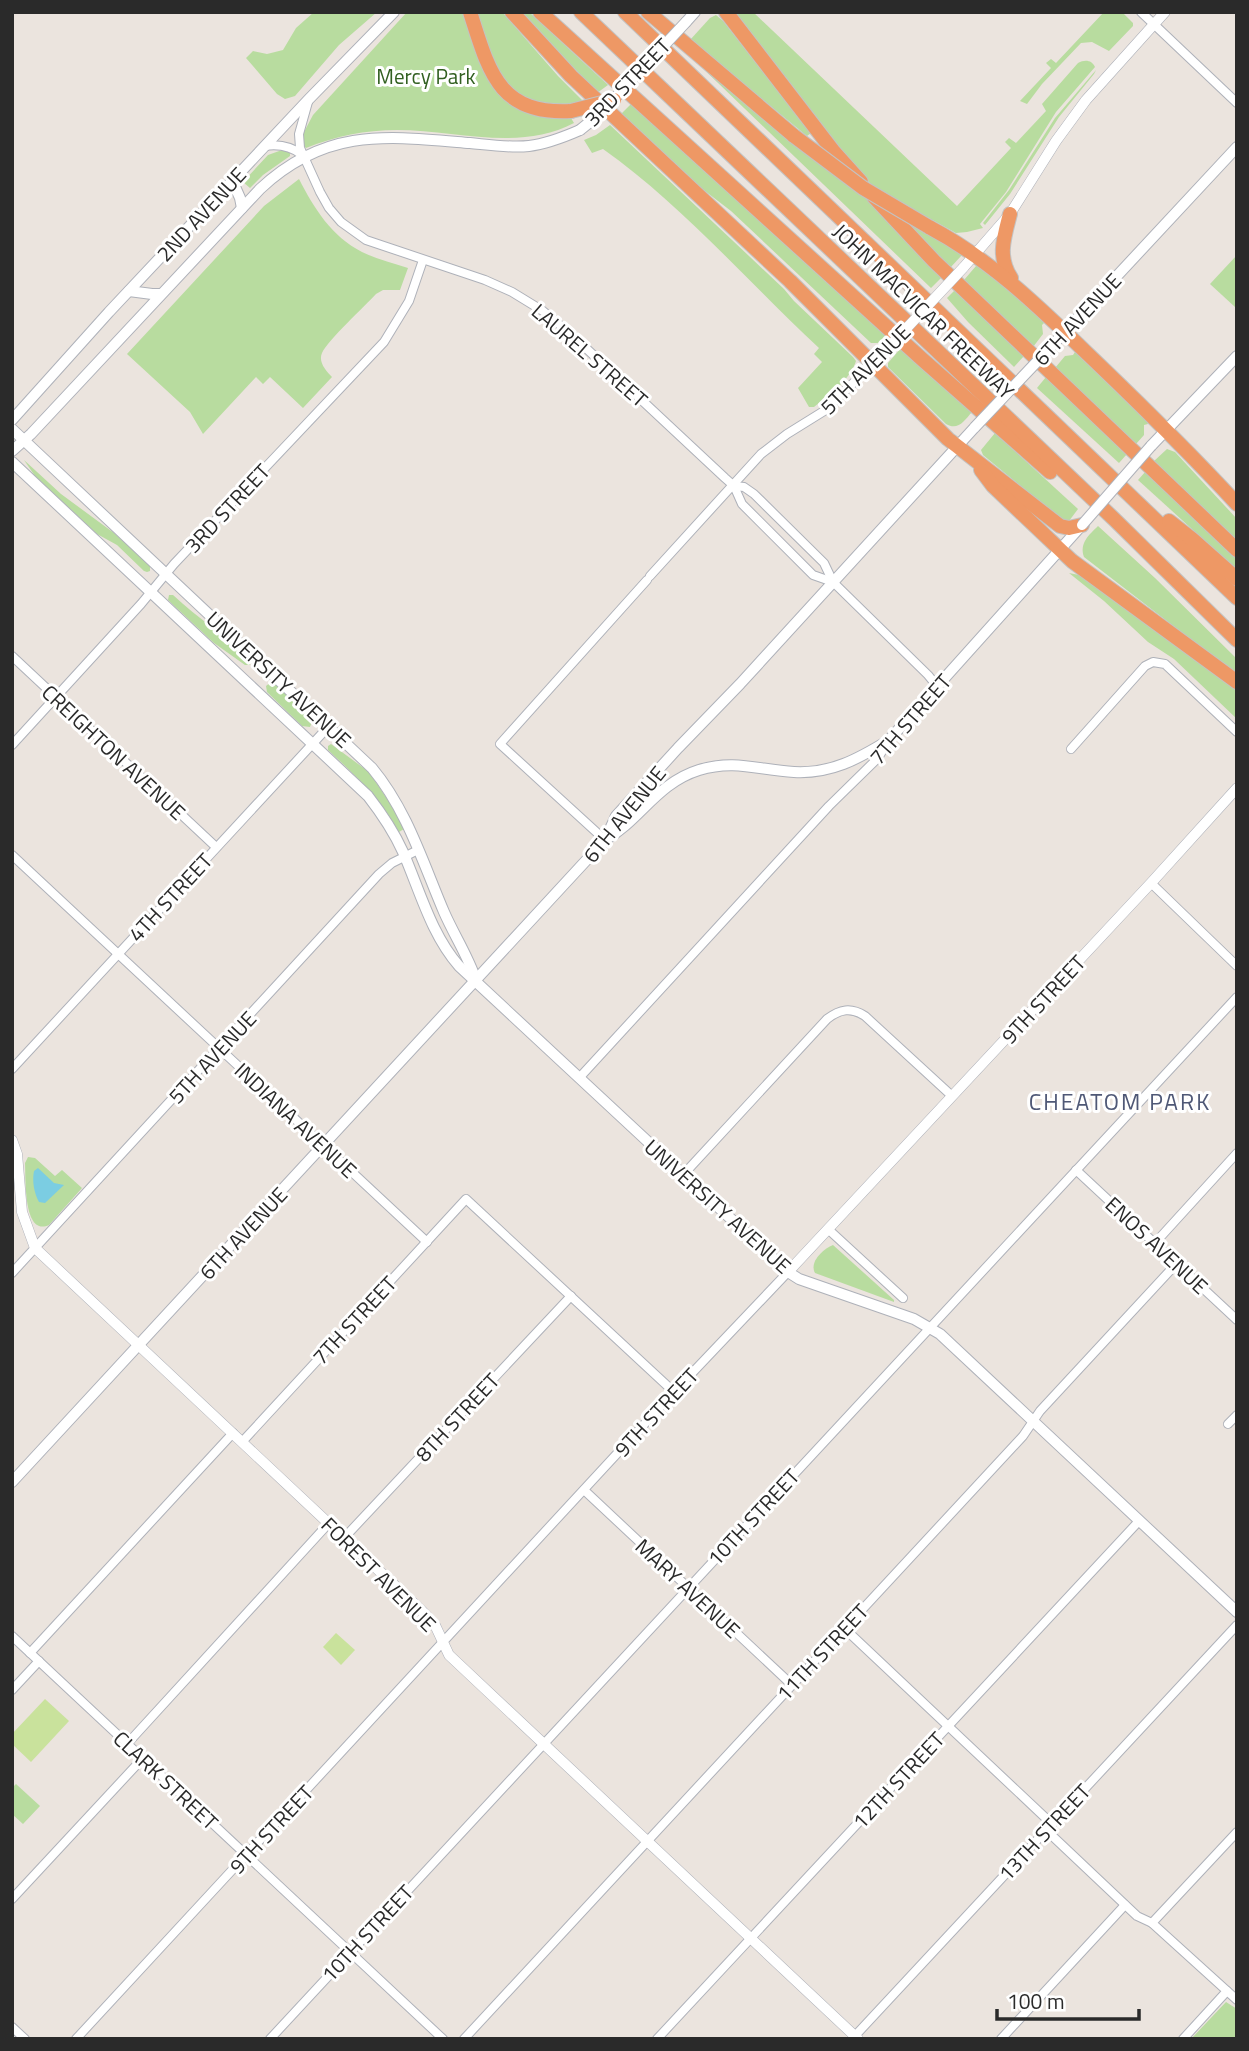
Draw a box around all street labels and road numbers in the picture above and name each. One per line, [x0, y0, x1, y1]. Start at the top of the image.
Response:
street label: 3RD STREET [576, 30, 678, 134]
street label: 2ND AVENUE [149, 159, 253, 269]
street label: JOHN MACVICAR FREEWAY [826, 216, 1022, 407]
street label: 6TH AVENUE [1026, 265, 1128, 373]
street label: LAUREL STREET [525, 295, 655, 415]
street label: 5TH AVENUE [812, 316, 918, 422]
street label: 3RD STREET [177, 456, 277, 560]
street label: UNIVERSITY AVENUE [199, 603, 359, 755]
street label: 7TH STREET [861, 667, 959, 771]
street label: CREIGHTON AVENUE [35, 677, 193, 827]
street label: 6TH AVENUE [575, 759, 673, 869]
street label: 4TH STREET [120, 845, 220, 949]
street label: 9TH STREET [993, 947, 1093, 1051]
street label: 5TH AVENUE [161, 1003, 263, 1111]
street label: INDIANA AVENUE [228, 1055, 364, 1185]
street label: UNIVERSITY AVENUE [637, 1131, 799, 1281]
street label: 6TH AVENUE [192, 1179, 294, 1287]
street label: ENOS AVENUE [1098, 1189, 1216, 1301]
street label: 7TH STREET [304, 1268, 404, 1372]
street label: 9TH STREET [606, 1360, 706, 1464]
street label: 8TH STREET [407, 1365, 507, 1469]
street label: 10TH STREET [699, 1461, 807, 1573]
street label: FOREST AVENUE [314, 1509, 444, 1639]
street label: MARY AVENUE [628, 1531, 748, 1645]
street label: 11TH STREET [768, 1596, 876, 1708]
street label: CLARK STREET [106, 1723, 226, 1837]
street label: 12TH STREET [844, 1724, 952, 1836]
street label: 13TH STREET [990, 1776, 1098, 1888]
street label: 9TH STREET [221, 1777, 321, 1881]
street label: 10TH STREET [313, 1877, 421, 1989]

